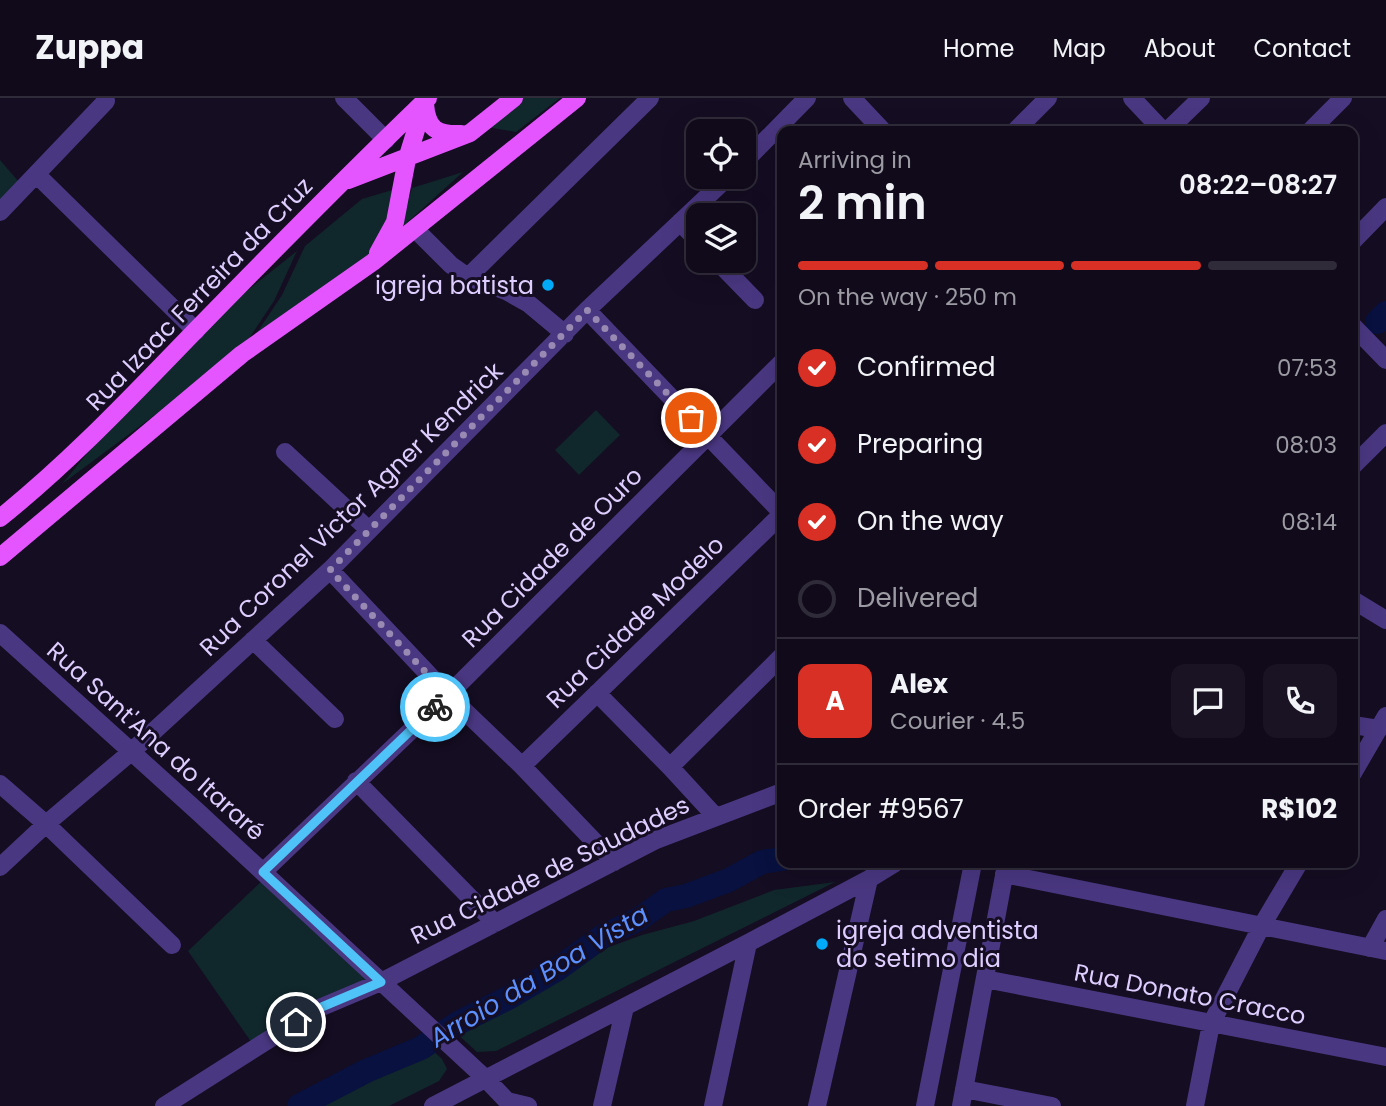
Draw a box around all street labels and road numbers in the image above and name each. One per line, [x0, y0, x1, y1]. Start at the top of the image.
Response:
street label: Rua Izaac Ferreira da Cruz [79, 170, 319, 418]
street label: Rua Coronel Victor Agner Kendrick [192, 354, 510, 663]
street label: Rua Cidade de Ouro [454, 459, 650, 655]
street label: Rua Cidade Modelo [539, 528, 731, 716]
street label: Rua Sant'Ana do Itararé [40, 634, 272, 848]
street label: Rua Cidade de Saudades [405, 788, 695, 952]
street label: Rua Donato Cracco [1071, 955, 1309, 1033]

